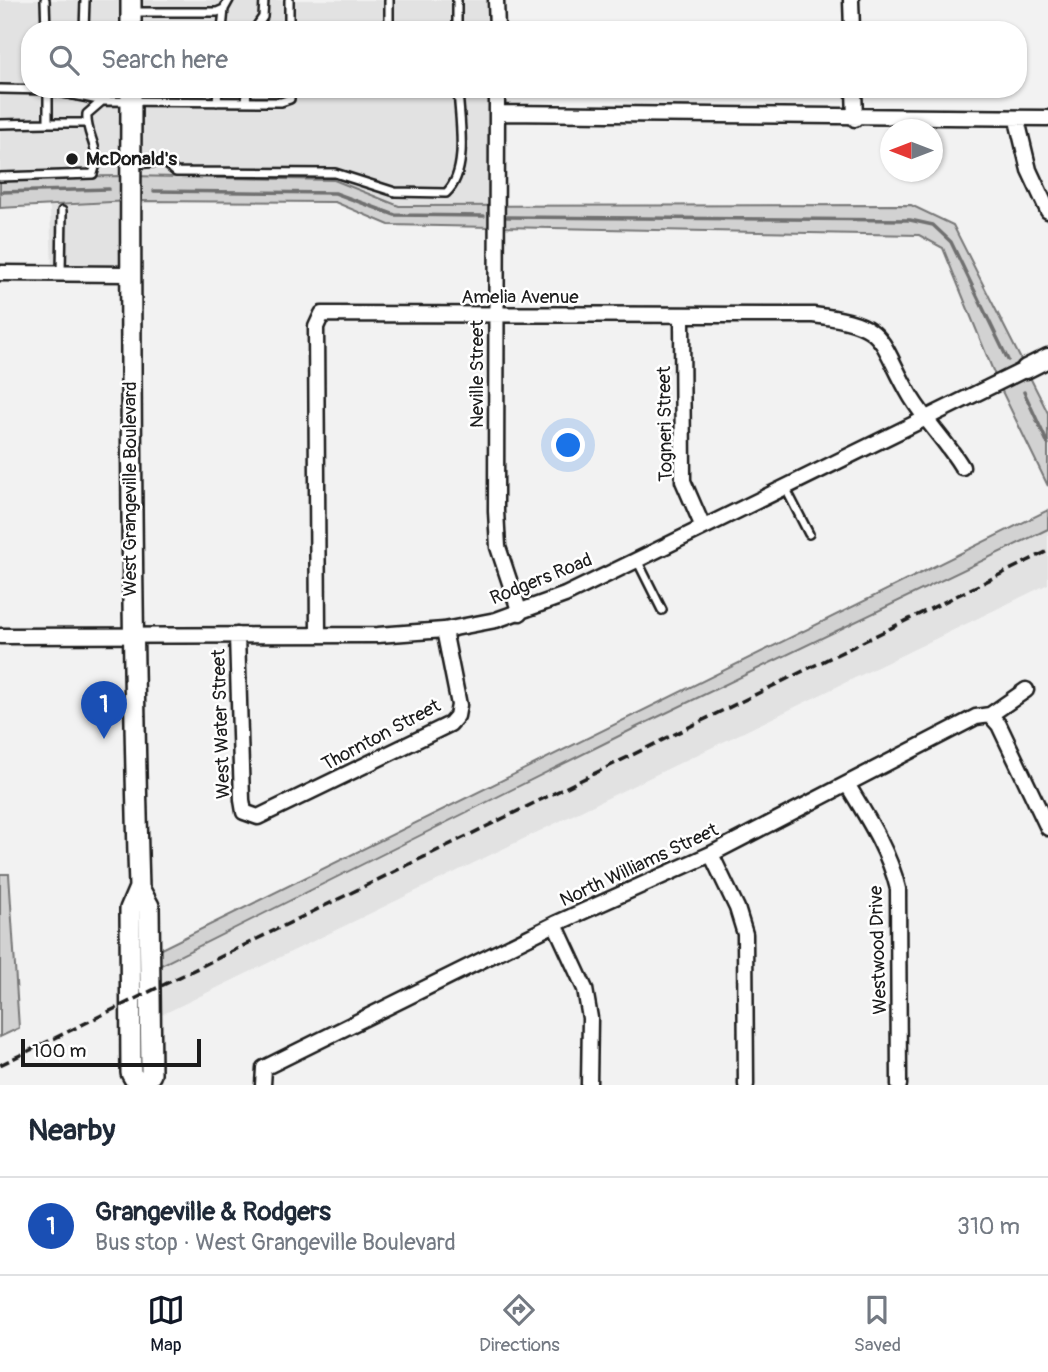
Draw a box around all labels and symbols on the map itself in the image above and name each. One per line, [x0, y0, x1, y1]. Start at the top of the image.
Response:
north arrow [880, 119, 943, 182]
place label: McDonald's [86, 147, 177, 171]
marker: McDonald's [64, 151, 80, 167]
street label: Amelia Avenue [461, 285, 579, 309]
street label: Neville Street [465, 320, 489, 428]
street label: Togneri Street [652, 366, 678, 482]
street label: West Grangeville Boulevard [118, 381, 142, 597]
your location [551, 428, 585, 462]
street label: Rodgers Road [486, 548, 596, 610]
street label: West Water Street [206, 648, 236, 799]
pin: 1 [81, 681, 127, 739]
street label: Thornton Street [317, 693, 445, 776]
street label: North Williams Street [556, 818, 722, 912]
street label: Westwood Drive [864, 884, 892, 1015]
scale bar [21, 1036, 201, 1068]

